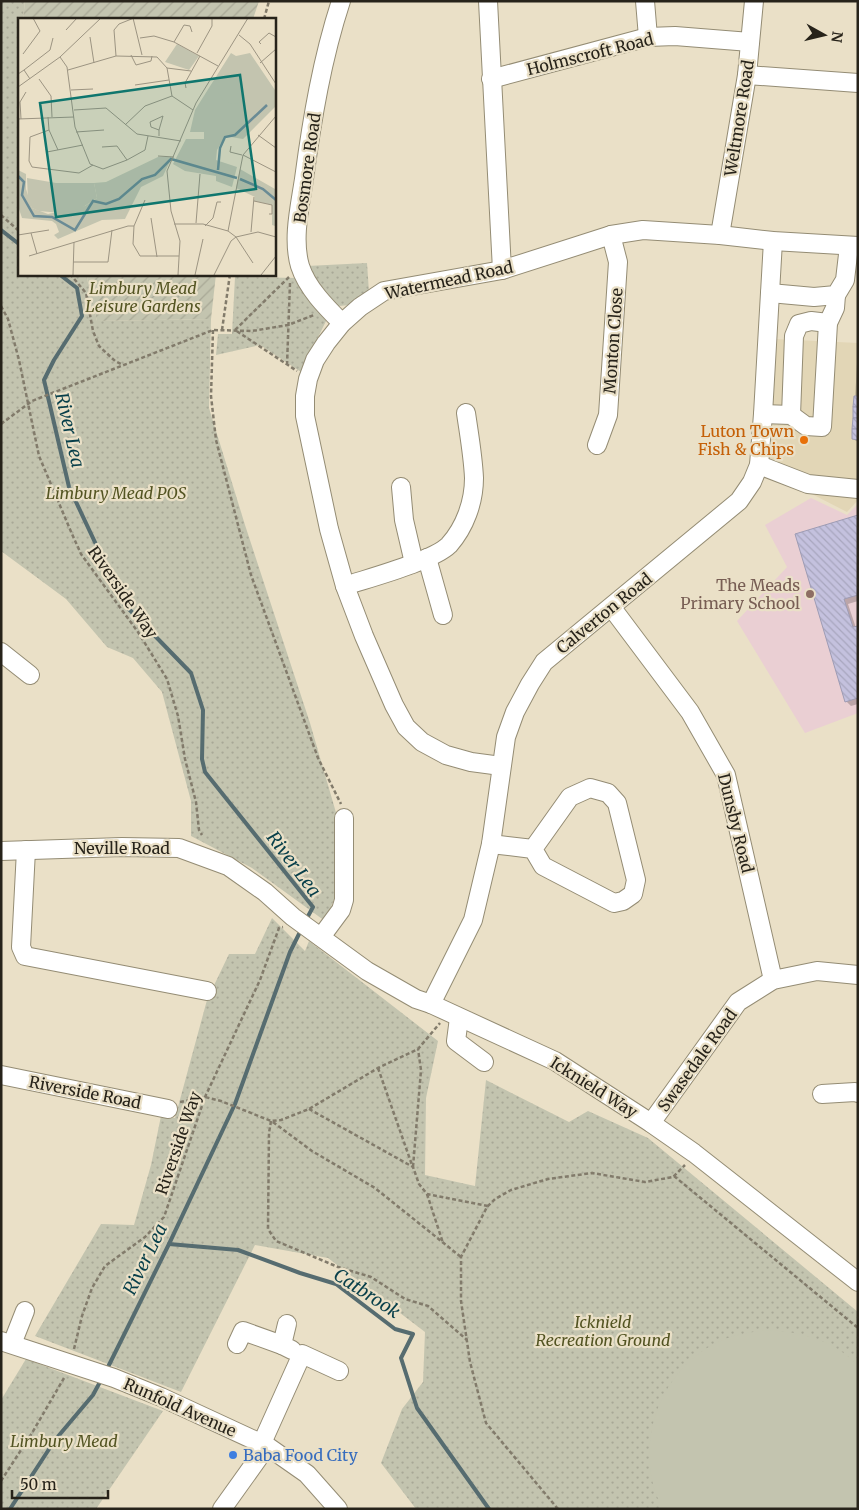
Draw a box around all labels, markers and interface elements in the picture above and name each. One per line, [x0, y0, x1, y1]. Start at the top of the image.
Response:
north arrow [799, 10, 849, 60]
inset map [18, 18, 275, 275]
street label: Holmscroft Road [525, 29, 656, 79]
text: N [827, 30, 847, 44]
street label: Weltmore Road [720, 58, 758, 179]
street label: Bosmore Road [289, 111, 325, 224]
street label: Watermead Road [382, 257, 515, 304]
park label: Limbury Mead Leisure Gardens [85, 278, 201, 316]
street label: Monton Close [599, 287, 627, 395]
water label: River Lea [50, 390, 90, 470]
place label: Luton Town Fish & Chips [698, 421, 794, 459]
marker: Luton Town Fish & Chips [798, 434, 810, 446]
park label: Limbury Mead POS [46, 483, 187, 503]
street label: Riverside Way [84, 542, 163, 643]
street label: Calverton Road [552, 568, 656, 658]
place label: The Meads Primary School [680, 575, 800, 613]
marker: The Meads Primary School [804, 588, 816, 600]
street label: Dunsby Road [714, 771, 758, 875]
water label: River Lea [262, 827, 326, 901]
street label: Neville Road [74, 838, 170, 858]
street label: Swasedale Road [653, 1004, 741, 1115]
street label: Icknield Way [547, 1052, 642, 1122]
street label: Riverside Road [27, 1071, 143, 1113]
street label: Riverside Way [151, 1088, 205, 1197]
water label: River Lea [118, 1220, 172, 1298]
water label: Catbrook [329, 1263, 405, 1323]
park label: Icknield Recreation Ground [536, 1312, 671, 1350]
street label: Runfold Avenue [121, 1373, 239, 1441]
park label: Limbury Mead [10, 1431, 118, 1451]
place label: Baba Food City [243, 1445, 358, 1465]
marker: Baba Food City [227, 1449, 239, 1461]
scale bar [12, 1468, 109, 1500]
text: 50 m [20, 1475, 57, 1494]

